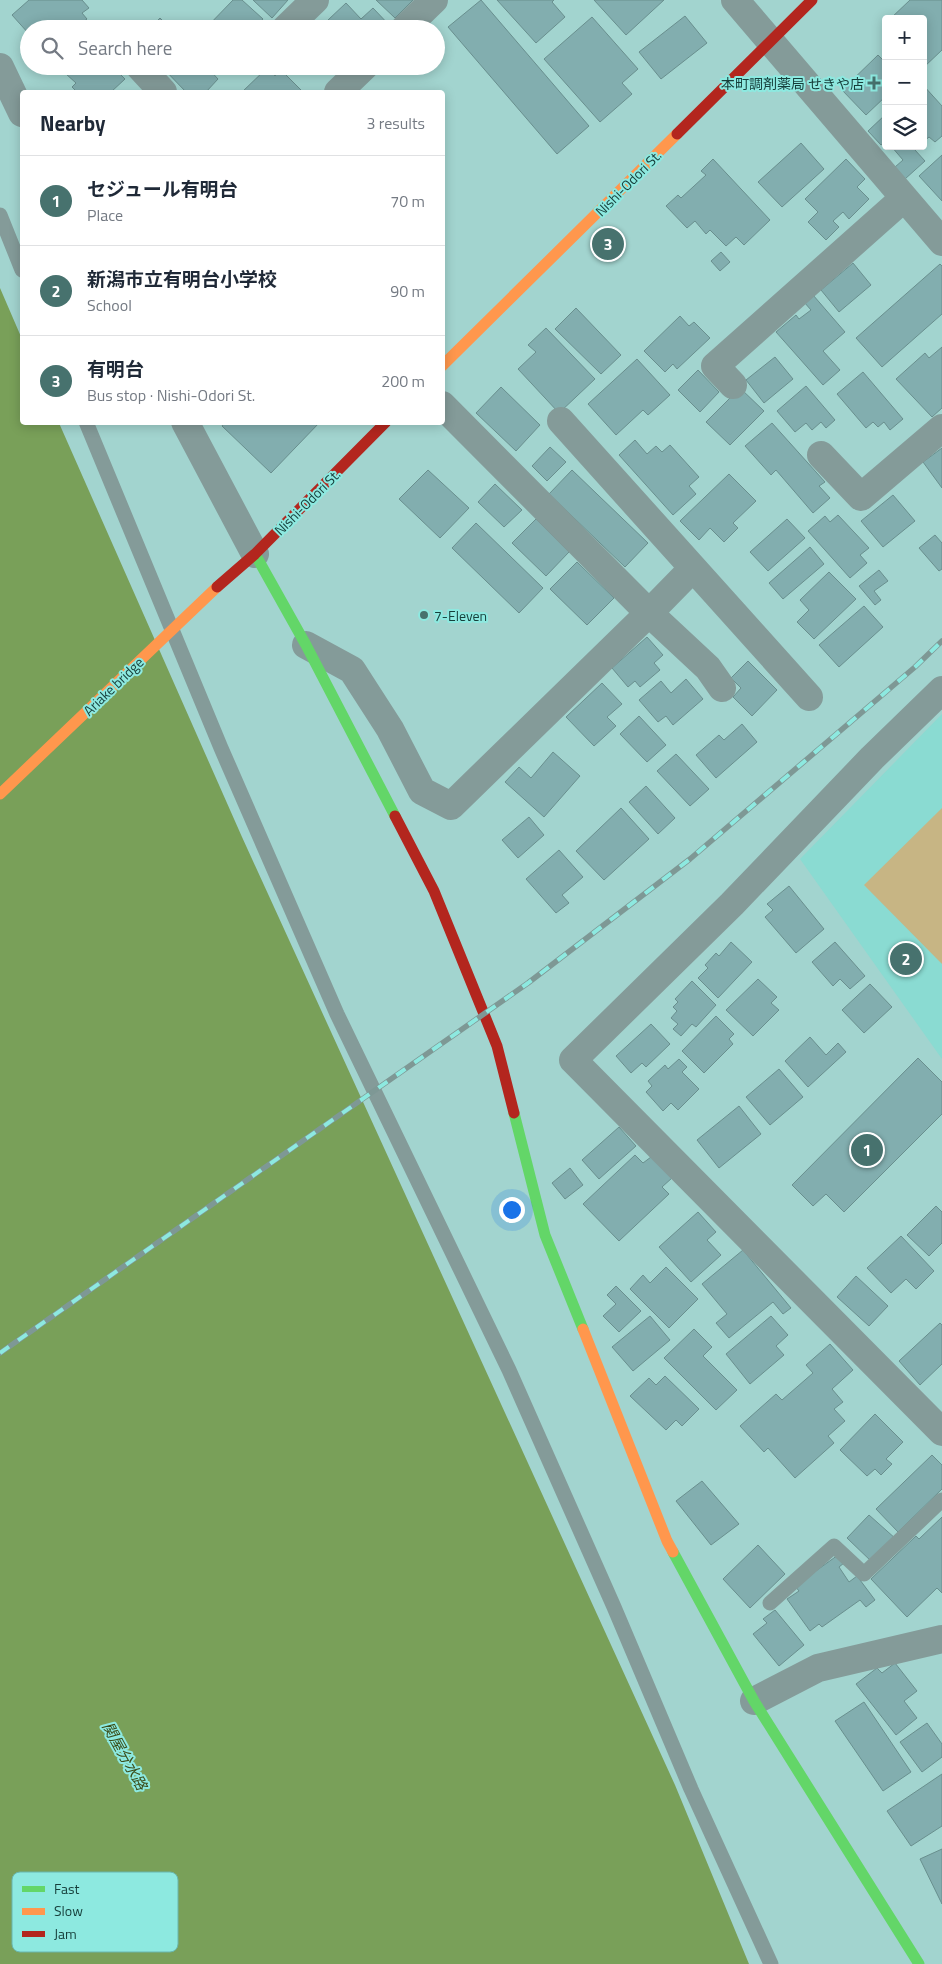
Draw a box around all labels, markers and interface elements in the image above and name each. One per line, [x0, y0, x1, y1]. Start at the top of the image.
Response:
map controls [882, 15, 927, 150]
button: + [882, 15, 927, 60]
search box [20, 20, 445, 75]
text: Search here [78, 33, 172, 62]
icon: search [38, 34, 66, 62]
button: − [882, 60, 927, 105]
place label: 本町調剤薬局 せきや店 [721, 73, 864, 94]
marker: 本町調剤薬局 せきや店 [868, 77, 880, 89]
button: layers [882, 105, 927, 150]
text: Nearby [40, 107, 105, 139]
text: 3 results [366, 111, 425, 135]
street label: Nishi-Odori St. [590, 145, 666, 221]
text: セジュール有明台 [87, 174, 238, 203]
text: 1 [52, 189, 60, 213]
text: 70 m [390, 189, 425, 213]
text: Place [87, 203, 123, 227]
pin: 3 [592, 225, 624, 263]
text: 新潟市立有明台小学校 [87, 264, 277, 293]
text: 2 [52, 279, 60, 303]
text: 90 m [390, 279, 425, 303]
text: School [87, 293, 132, 317]
text: 有明台 [87, 354, 144, 383]
text: 3 [52, 369, 60, 393]
text: 200 m [381, 369, 425, 393]
text: Bus stop · Nishi-Odori St. [87, 383, 255, 407]
street label: Nishi-Odori St. [269, 464, 345, 540]
place label: 7-Eleven [434, 605, 487, 626]
marker: 7-Eleven [418, 609, 430, 621]
street label: Ariake bridge [78, 652, 148, 720]
pin: 2 [890, 940, 922, 978]
pin: 1 [851, 1131, 883, 1169]
your location [499, 1197, 525, 1223]
water label: 関屋分水路 [97, 1718, 154, 1796]
legend [12, 1872, 178, 1952]
text: Fast [54, 1878, 79, 1899]
text: Slow [54, 1900, 83, 1921]
text: Jam [54, 1923, 77, 1944]

